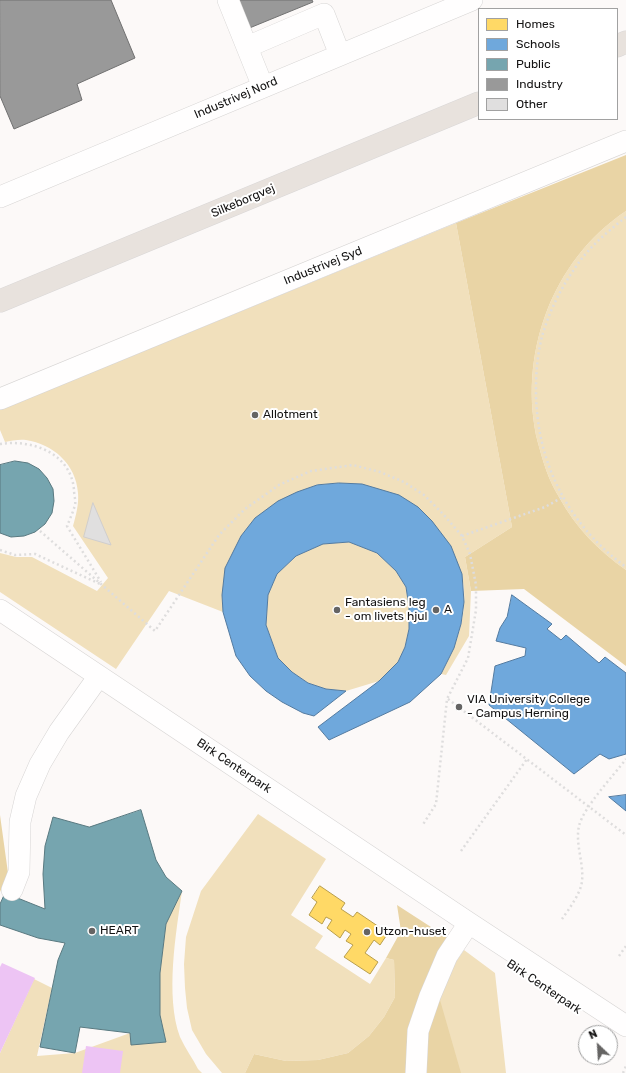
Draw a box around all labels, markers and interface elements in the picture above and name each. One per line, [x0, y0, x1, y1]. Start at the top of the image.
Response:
legend [478, 8, 618, 120]
text: Homes [516, 17, 555, 31]
text: Schools [516, 37, 560, 51]
text: Public [516, 57, 551, 71]
street label: Industrivej Nord [192, 74, 280, 122]
text: Industry [516, 77, 563, 91]
text: Other [516, 97, 547, 111]
street label: Silkeborgvej [209, 181, 277, 221]
street label: Industrivej Syd [282, 244, 364, 288]
place label: Allotment [263, 408, 318, 422]
marker: Allotment [250, 410, 260, 420]
place label: Fantasiens leg - om livets hjul [345, 596, 427, 624]
place label: A [444, 603, 452, 617]
marker: Fantasiens leg - om livets hjul [332, 605, 342, 615]
marker: A [431, 605, 441, 615]
place label: VIA University College - Campus Herning [467, 693, 590, 721]
marker: VIA University College - Campus Herning [454, 702, 464, 712]
street label: Birk Centerpark [194, 736, 274, 796]
place label: HEART [100, 924, 139, 938]
place label: Utzon-huset [375, 925, 446, 939]
marker: HEART [87, 926, 97, 936]
marker: Utzon-huset [362, 927, 372, 937]
street label: Birk Centerpark [504, 957, 584, 1017]
north arrow [578, 1025, 618, 1065]
text: N [587, 1027, 599, 1042]

